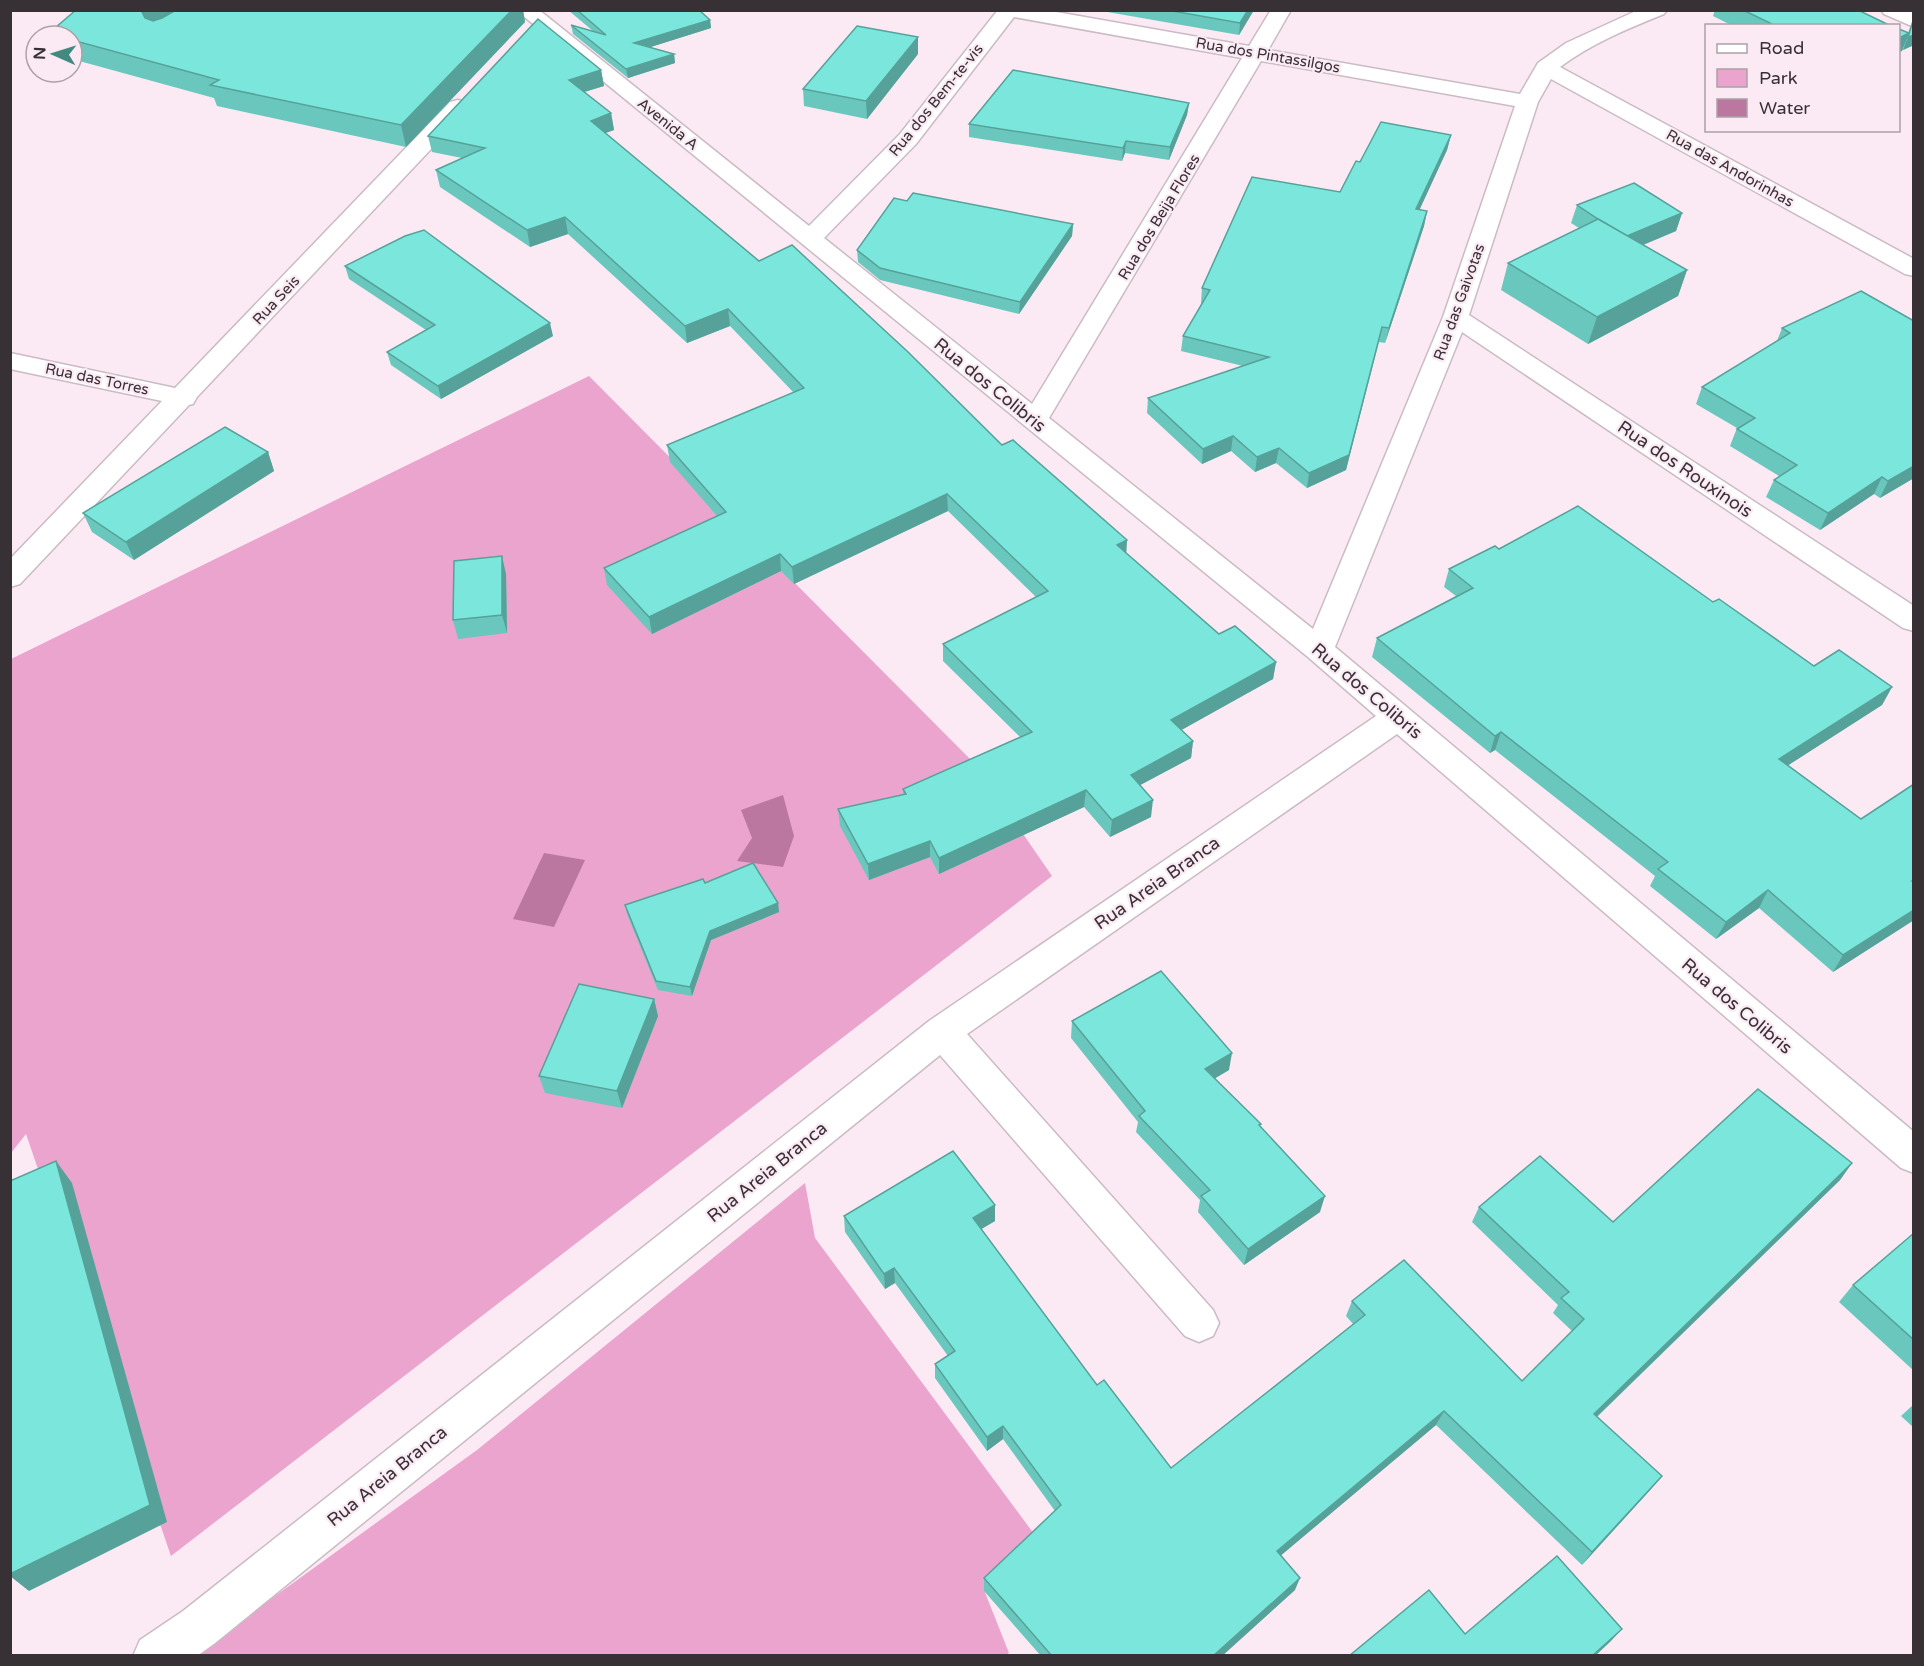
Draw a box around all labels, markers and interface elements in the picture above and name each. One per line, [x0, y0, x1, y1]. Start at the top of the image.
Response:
north arrow [24, 24, 84, 84]
legend [1705, 24, 1900, 132]
street label: Rua dos Pintassilgos [1194, 33, 1342, 77]
text: Road [1759, 37, 1804, 59]
street label: Rua dos Bem-te-vis [885, 40, 987, 160]
text: N [30, 46, 50, 60]
text: Park [1759, 67, 1798, 89]
street label: Avenida A [634, 94, 702, 154]
text: Water [1759, 97, 1810, 119]
street label: Rua das Andorinhas [1663, 125, 1797, 211]
street label: Rua dos Beija Flores [1114, 151, 1204, 283]
street label: Rua das Gaivotas [1430, 241, 1488, 363]
street label: Rua Seis [249, 272, 303, 328]
street label: Rua dos Colibris [930, 333, 1050, 437]
street label: Rua das Torres [44, 359, 150, 399]
street label: Rua dos Rouxinois [1613, 416, 1757, 522]
street label: Rua dos Colibris [1307, 638, 1427, 744]
street label: Rua Areia Branca [1090, 832, 1224, 934]
street label: Rua dos Colibris [1677, 953, 1797, 1059]
street label: Rua Areia Branca [703, 1117, 831, 1227]
street label: Rua Areia Branca [323, 1421, 451, 1531]

